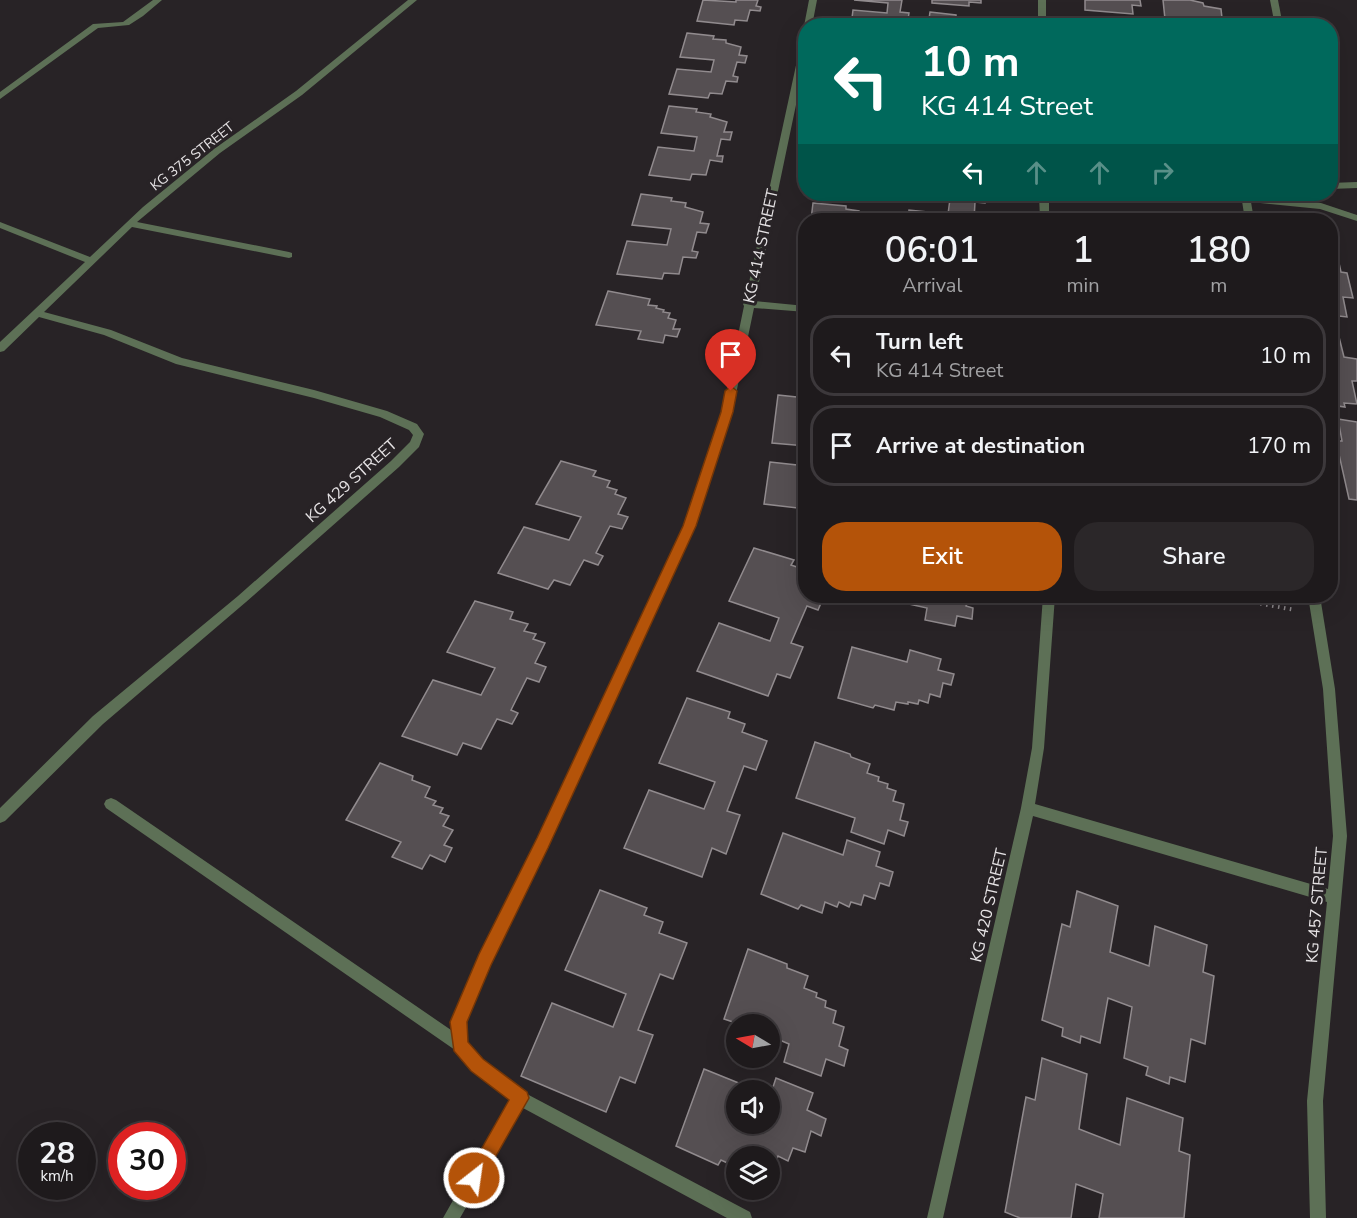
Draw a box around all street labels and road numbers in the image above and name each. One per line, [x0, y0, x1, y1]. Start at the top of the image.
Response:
street label: KG 375 STREET [146, 117, 239, 195]
street label: KG 414 STREET [738, 187, 784, 305]
street label: KG 429 STREET [301, 433, 402, 528]
street label: KG 420 STREET [965, 846, 1013, 964]
street label: KG 457 STREET [1301, 846, 1333, 964]

